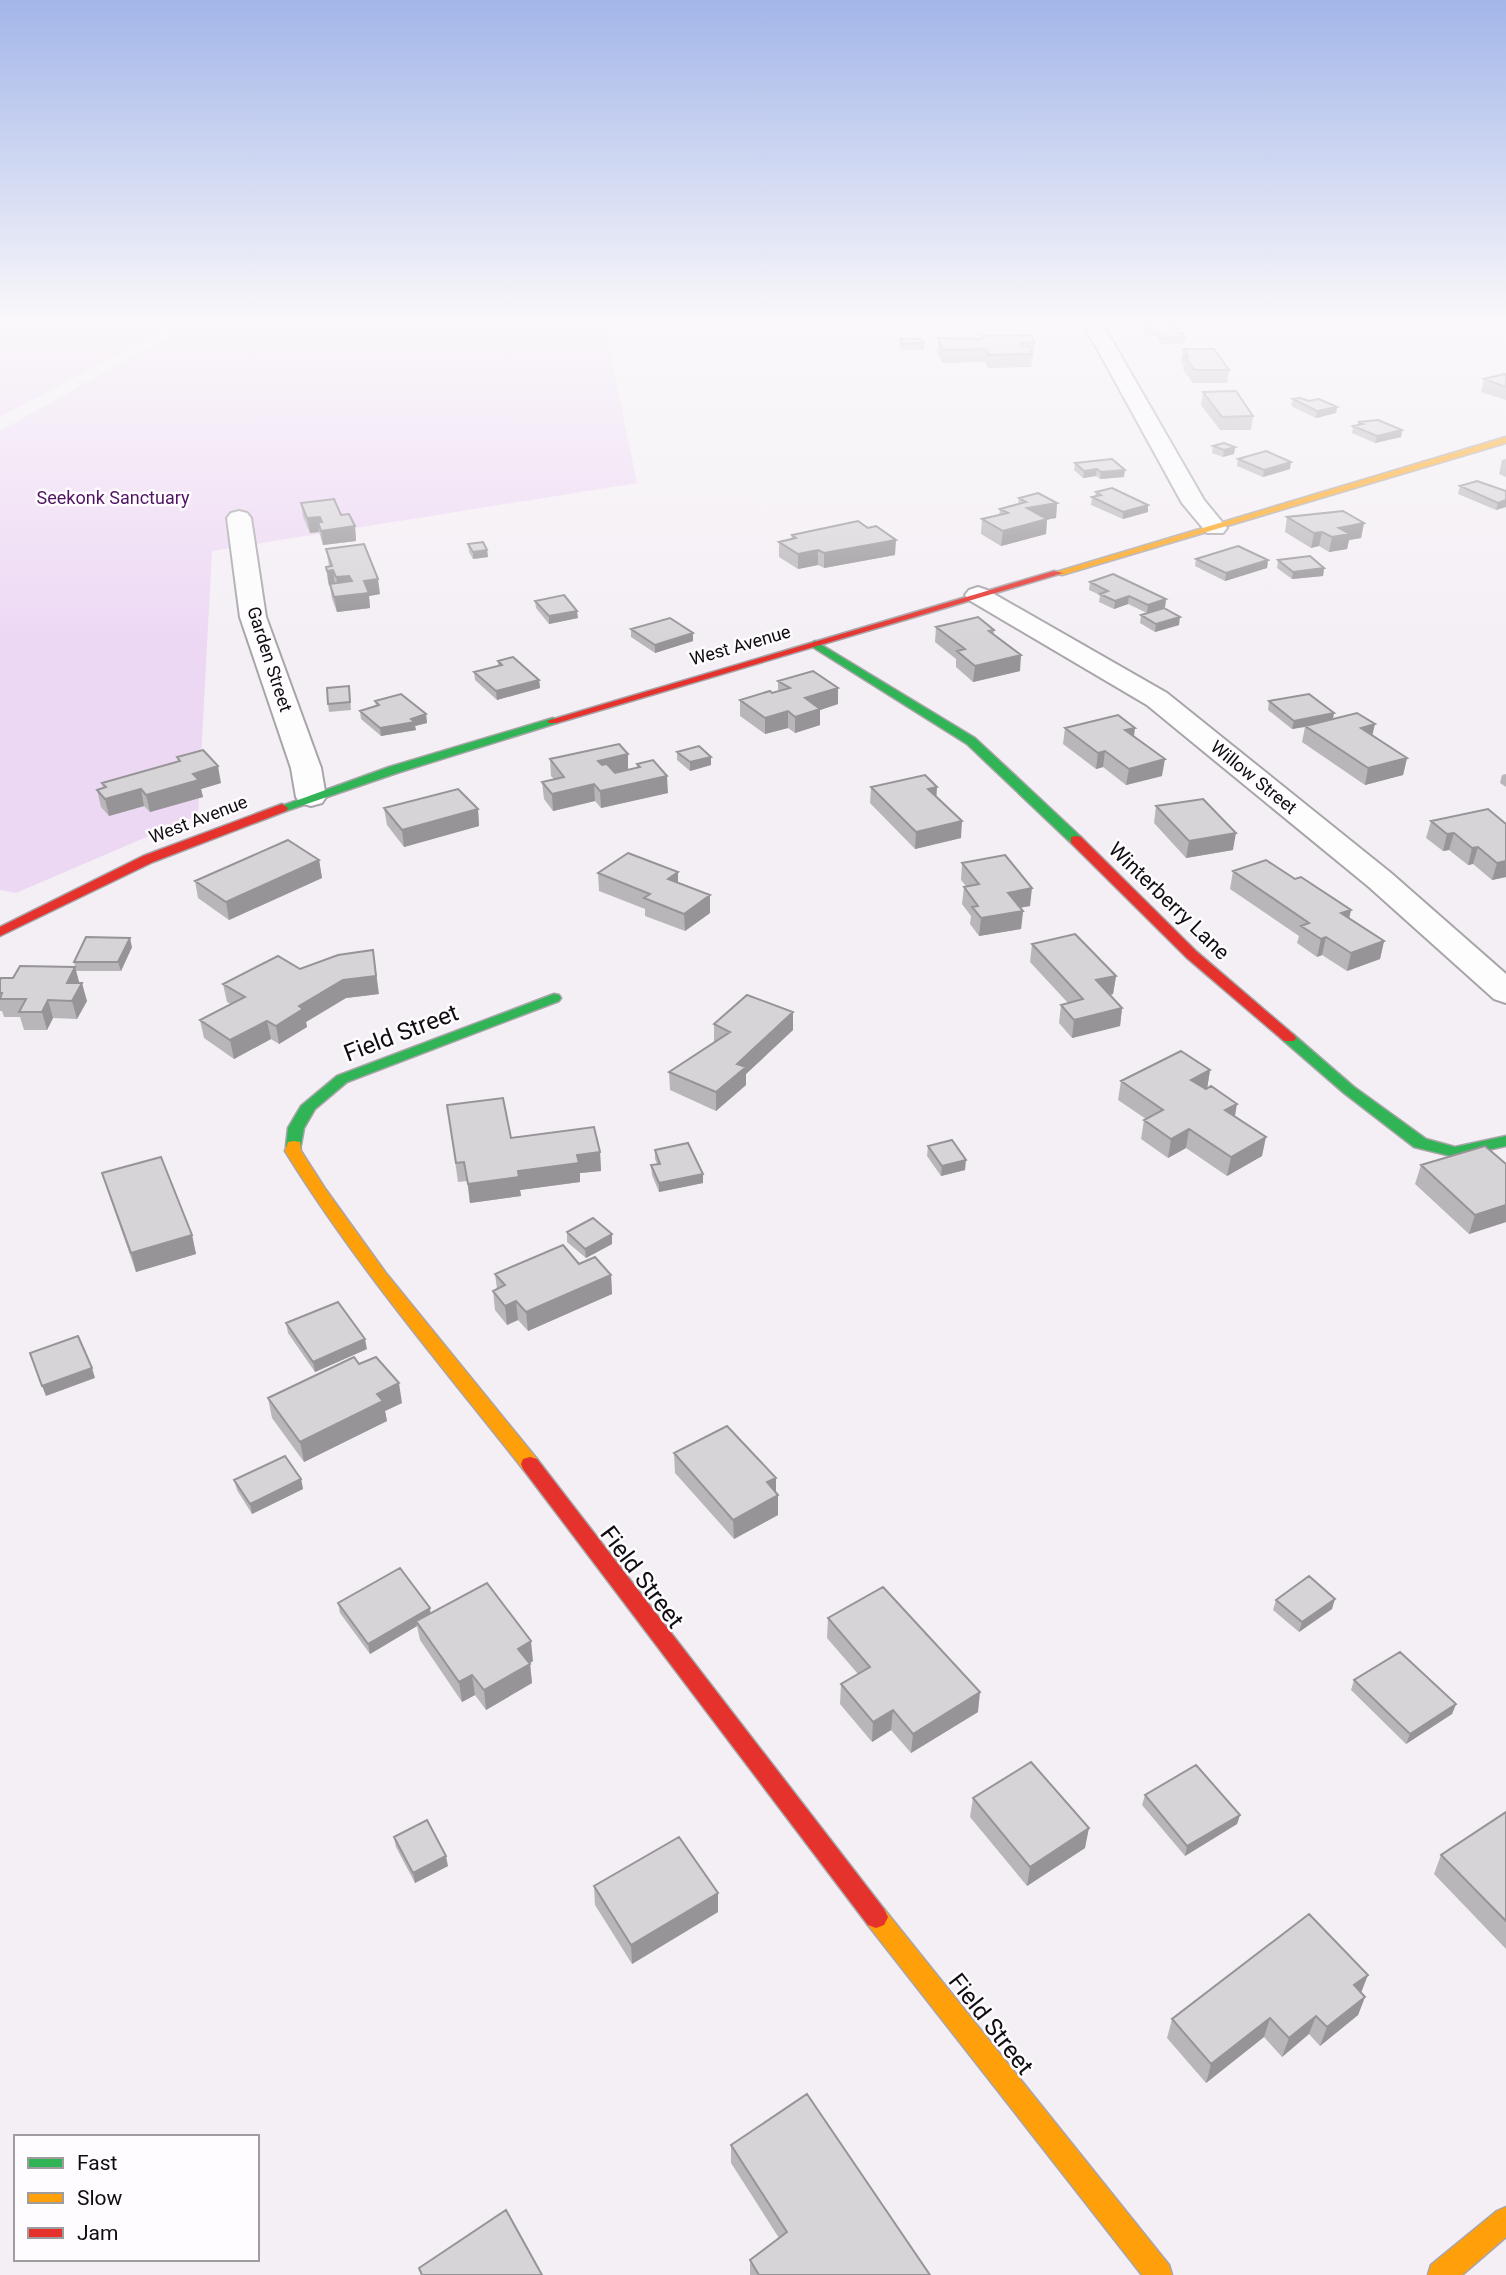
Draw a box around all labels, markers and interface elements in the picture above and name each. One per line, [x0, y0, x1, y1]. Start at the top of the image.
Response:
park label: Seekonk Sanctuary [37, 487, 190, 508]
street label: Garden Street [243, 604, 297, 714]
street label: West Avenue [687, 621, 793, 669]
street label: Willow Street [1207, 736, 1301, 818]
street label: West Avenue [146, 791, 250, 847]
street label: Winterberry Lane [1104, 837, 1234, 965]
street label: Field Street [340, 998, 462, 1068]
street label: Field Street [595, 1520, 690, 1634]
street label: Field Street [943, 1968, 1039, 2080]
legend [14, 2135, 259, 2261]
text: Fast [77, 2151, 118, 2175]
text: Slow [77, 2186, 123, 2210]
text: Jam [77, 2221, 118, 2245]

